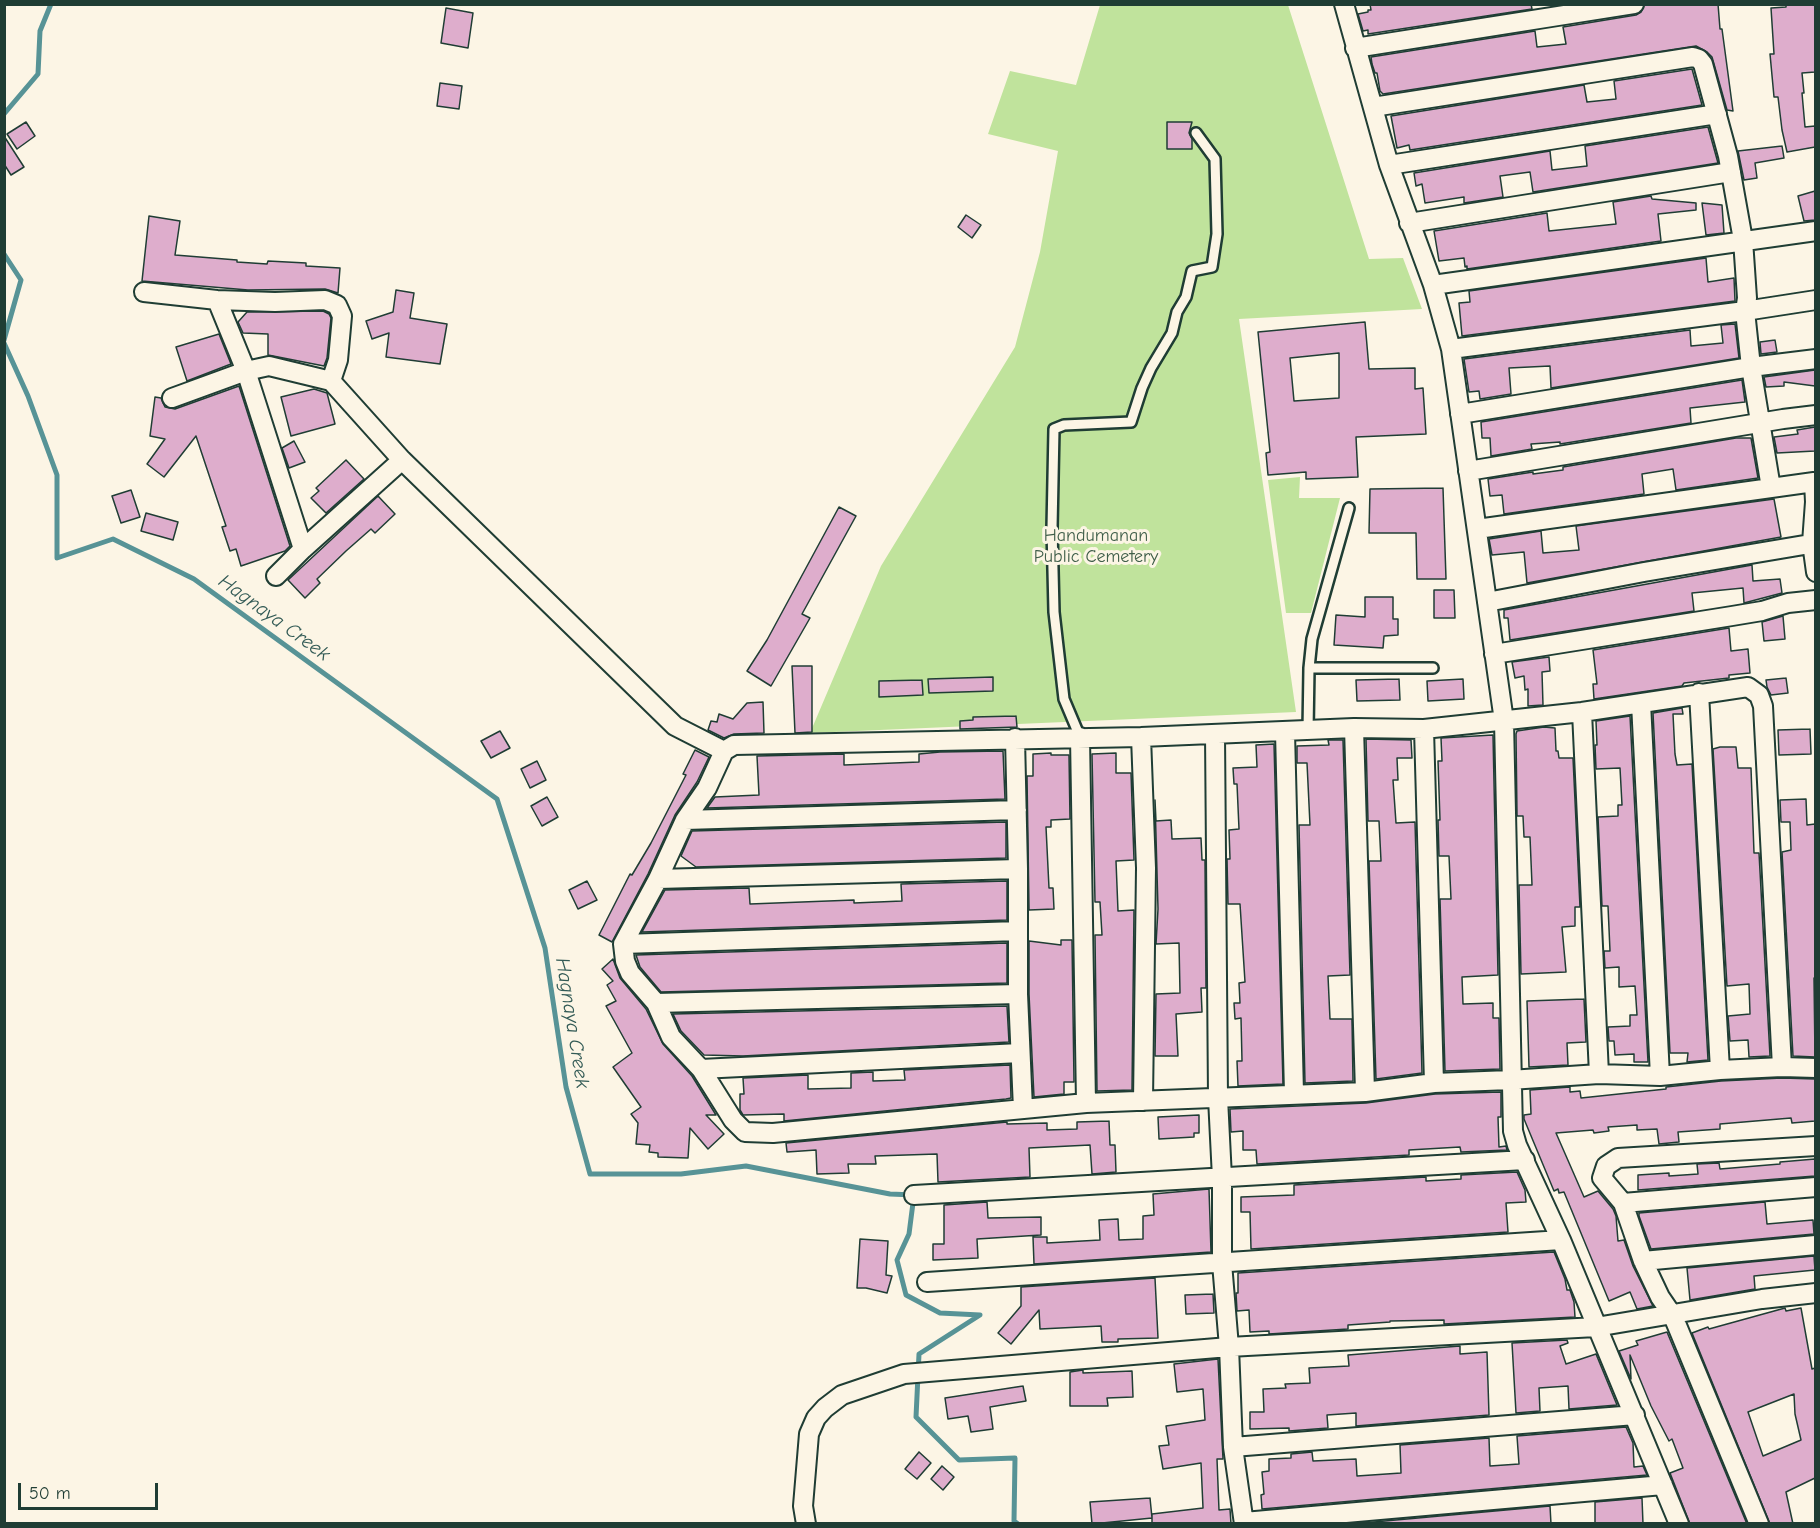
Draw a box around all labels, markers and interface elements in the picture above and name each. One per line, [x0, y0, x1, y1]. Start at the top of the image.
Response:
park label: Handumanan Public Cemetery [1034, 525, 1158, 568]
water label: Hagnaya Creek [214, 570, 334, 666]
water label: Hagnaya Creek [550, 956, 594, 1090]
scale bar [21, 1471, 160, 1509]
text: 50 m [29, 1483, 71, 1504]

